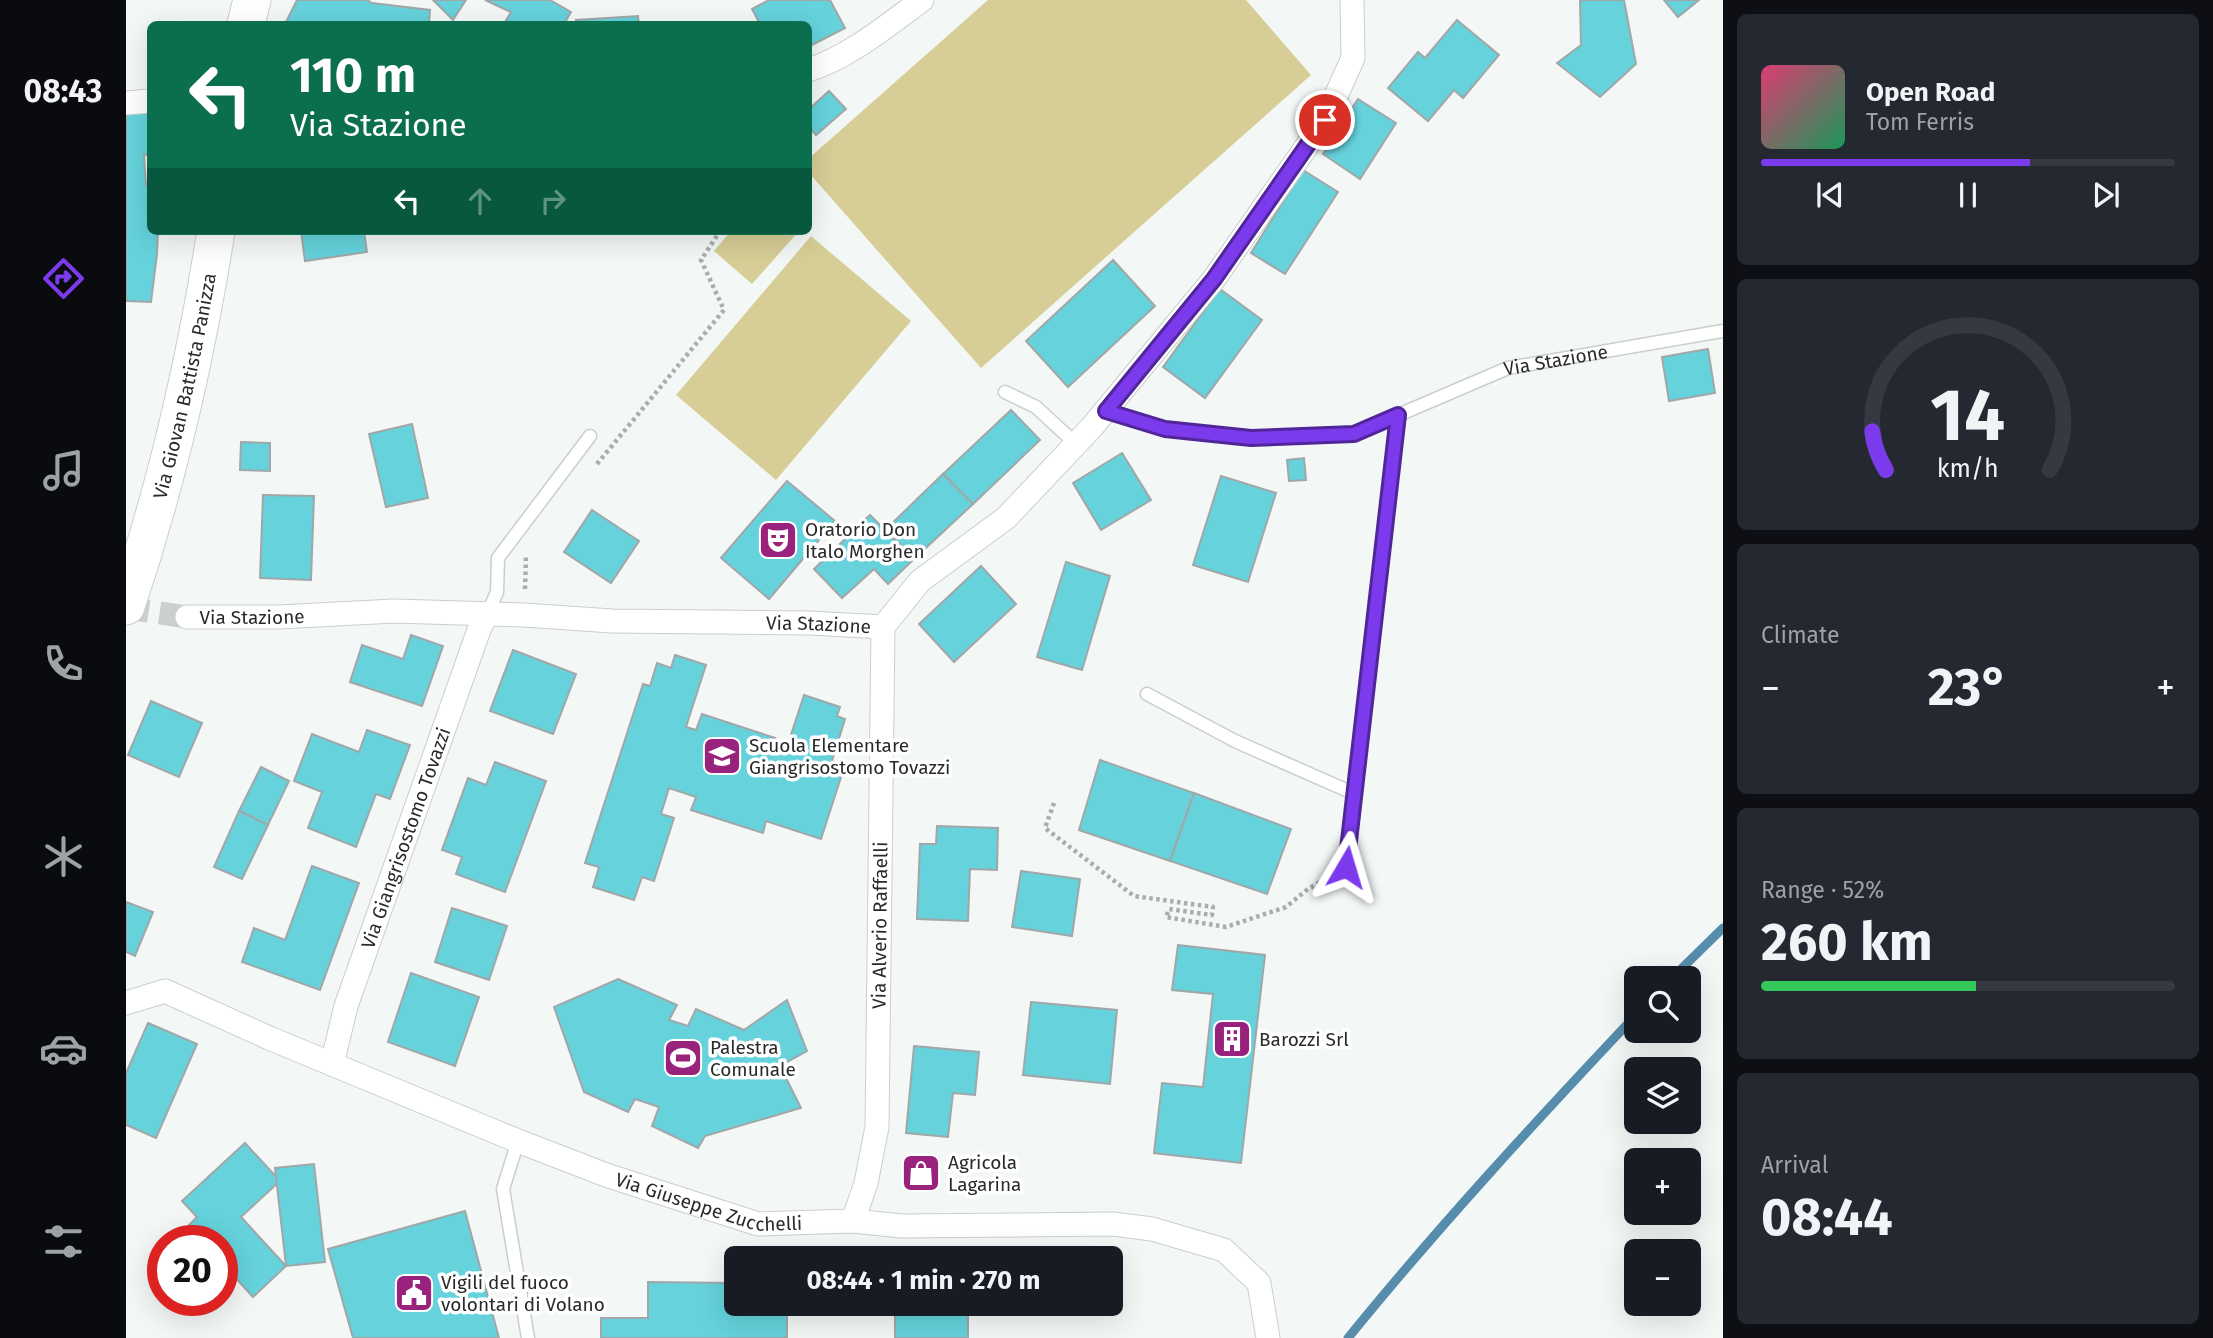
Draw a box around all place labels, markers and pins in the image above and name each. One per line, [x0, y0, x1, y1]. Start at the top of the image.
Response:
pin [1295, 90, 1355, 150]
place label: Oratorio Don Italo Morghen [805, 518, 925, 563]
theatre icon: Oratorio Don Italo Morghen [757, 519, 799, 561]
place label: Scuola Elementare Giangrisostomo Tovazzi [749, 734, 950, 779]
school or university icon: Scuola Elementare Giangrisostomo Tovazzi [701, 735, 743, 777]
building icon: Barozzi Srl [1211, 1018, 1253, 1060]
place label: Barozzi Srl [1259, 1028, 1349, 1051]
place label: Palestra Comunale [710, 1036, 796, 1081]
sports icon: Palestra Comunale [662, 1037, 704, 1079]
place label: Agricola Lagarina [948, 1151, 1021, 1196]
shop icon: Agricola Lagarina [900, 1152, 942, 1194]
place label: Vigili del fuoco volontari di Volano [441, 1271, 605, 1316]
public building icon: Vigili del fuoco volontari di Volano [393, 1272, 435, 1314]

